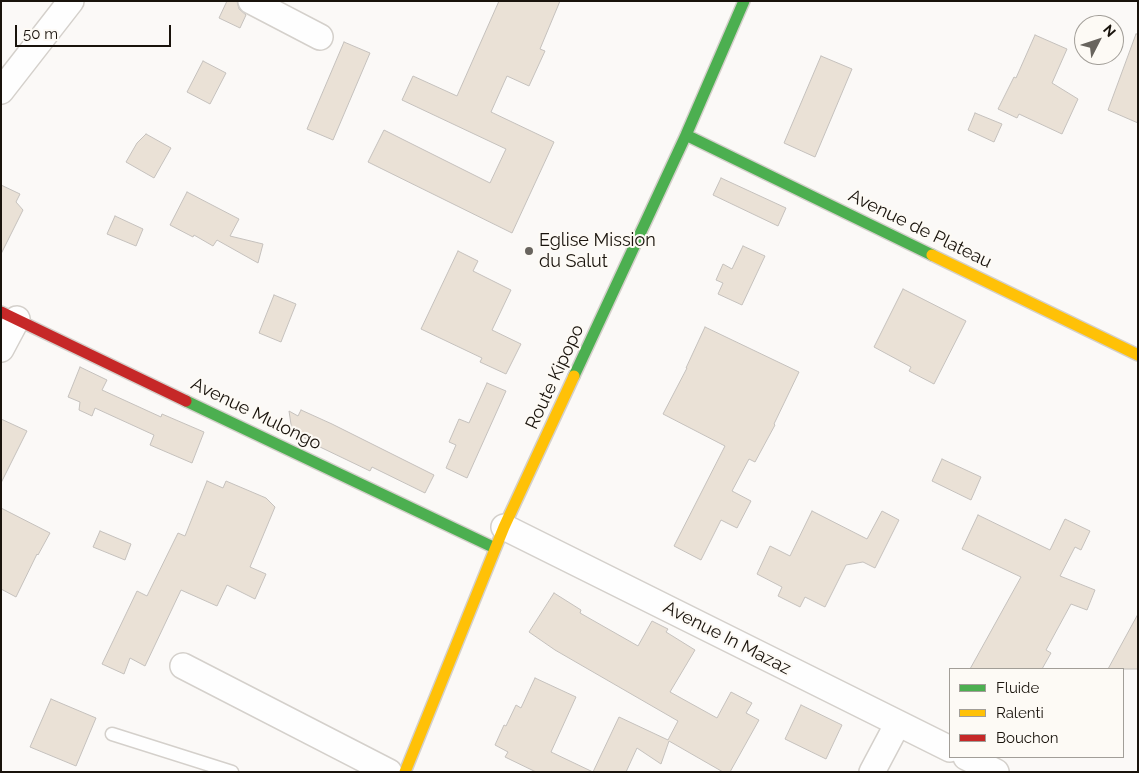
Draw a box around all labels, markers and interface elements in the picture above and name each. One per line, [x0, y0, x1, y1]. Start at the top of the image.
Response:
scale bar [18, 15, 174, 47]
north arrow [1074, 15, 1124, 65]
text: N [1100, 22, 1119, 40]
text: 50 m [23, 25, 58, 43]
street label: Avenue de Plateau [845, 185, 995, 273]
place label: Eglise Mission du Salut [539, 230, 656, 272]
marker: Eglise Mission du Salut [523, 245, 535, 257]
street label: Route Kipopo [521, 321, 589, 433]
street label: Avenue Mulongo [187, 373, 325, 455]
street label: Avenue In Mazaz [660, 597, 794, 679]
legend [949, 668, 1124, 758]
text: Fluide [996, 679, 1039, 697]
text: Ralenti [996, 704, 1044, 722]
text: Bouchon [996, 729, 1058, 747]

